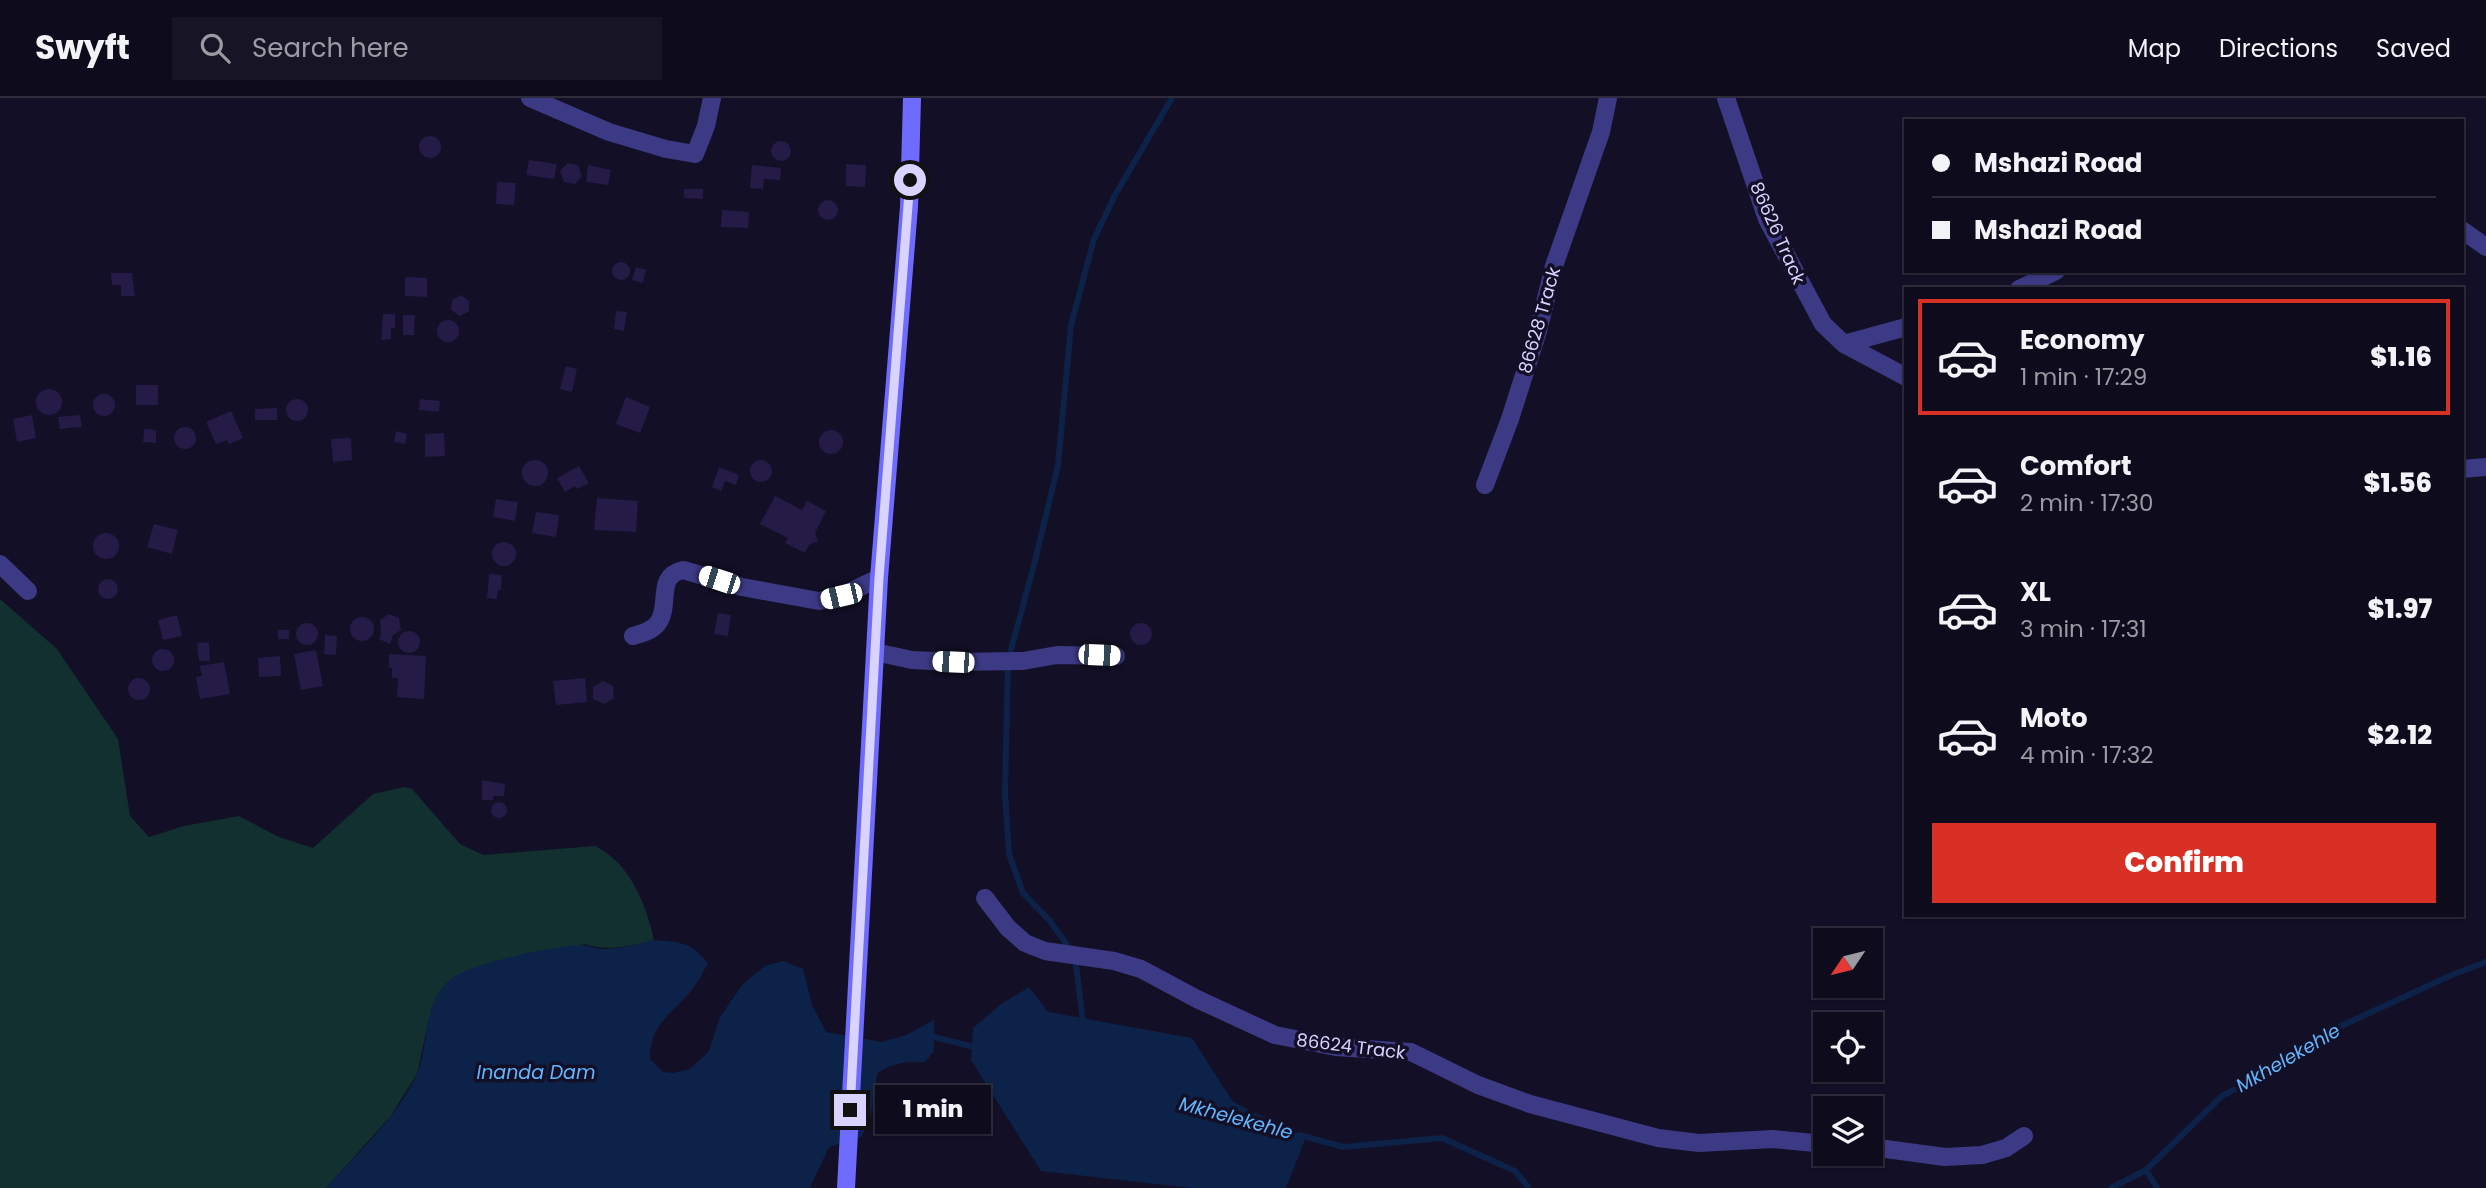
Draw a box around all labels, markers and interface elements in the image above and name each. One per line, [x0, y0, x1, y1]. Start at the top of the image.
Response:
search box [172, 17, 662, 80]
text: Swyft [35, 24, 130, 71]
icon: search [196, 29, 234, 67]
text: Search here [252, 30, 409, 66]
text: Map [2128, 32, 2181, 65]
text: Directions [2219, 32, 2338, 65]
text: Saved [2376, 32, 2451, 65]
text: Mshazi Road [1974, 145, 2142, 181]
route start [894, 164, 926, 196]
street label: 86626 Track [1744, 178, 1812, 289]
text: Mshazi Road [1974, 212, 2142, 248]
street label: 86628 Track [1512, 263, 1566, 376]
text: Economy [2020, 322, 2144, 358]
icon: car [1936, 326, 1999, 389]
text: $1.16 [2370, 339, 2432, 375]
text: 1 min · 17:29 [2020, 361, 2147, 393]
text: Comfort [2020, 448, 2132, 484]
icon: car [1936, 452, 1999, 515]
text: $1.56 [2363, 465, 2432, 501]
text: 2 min · 17:30 [2020, 487, 2153, 519]
car [696, 564, 743, 596]
text: XL [2020, 574, 2051, 610]
icon: car [1936, 578, 1999, 641]
car [819, 581, 864, 611]
text: $1.97 [2368, 591, 2432, 627]
text: 3 min · 17:31 [2020, 613, 2147, 645]
car [1078, 644, 1121, 666]
car [932, 651, 975, 673]
text: Moto [2020, 700, 2088, 736]
icon: car [1936, 704, 1999, 767]
text: $2.12 [2367, 717, 2432, 753]
text: 4 min · 17:32 [2020, 739, 2153, 771]
button: Confirm [1932, 823, 2436, 903]
north arrow [1813, 928, 1883, 998]
map controls [1813, 928, 1883, 1166]
button: locate [1813, 1012, 1883, 1082]
water label: Mkhelekehle [2231, 1017, 2345, 1099]
street label: 86624 Track [1295, 1027, 1408, 1065]
water label: Inanda Dam [476, 1059, 596, 1086]
callout: 1 min [874, 1086, 990, 1134]
water label: Mkhelekehle [1176, 1090, 1296, 1146]
text: 1 min [903, 1093, 963, 1125]
route end [834, 1094, 866, 1126]
button: layers [1813, 1096, 1883, 1166]

